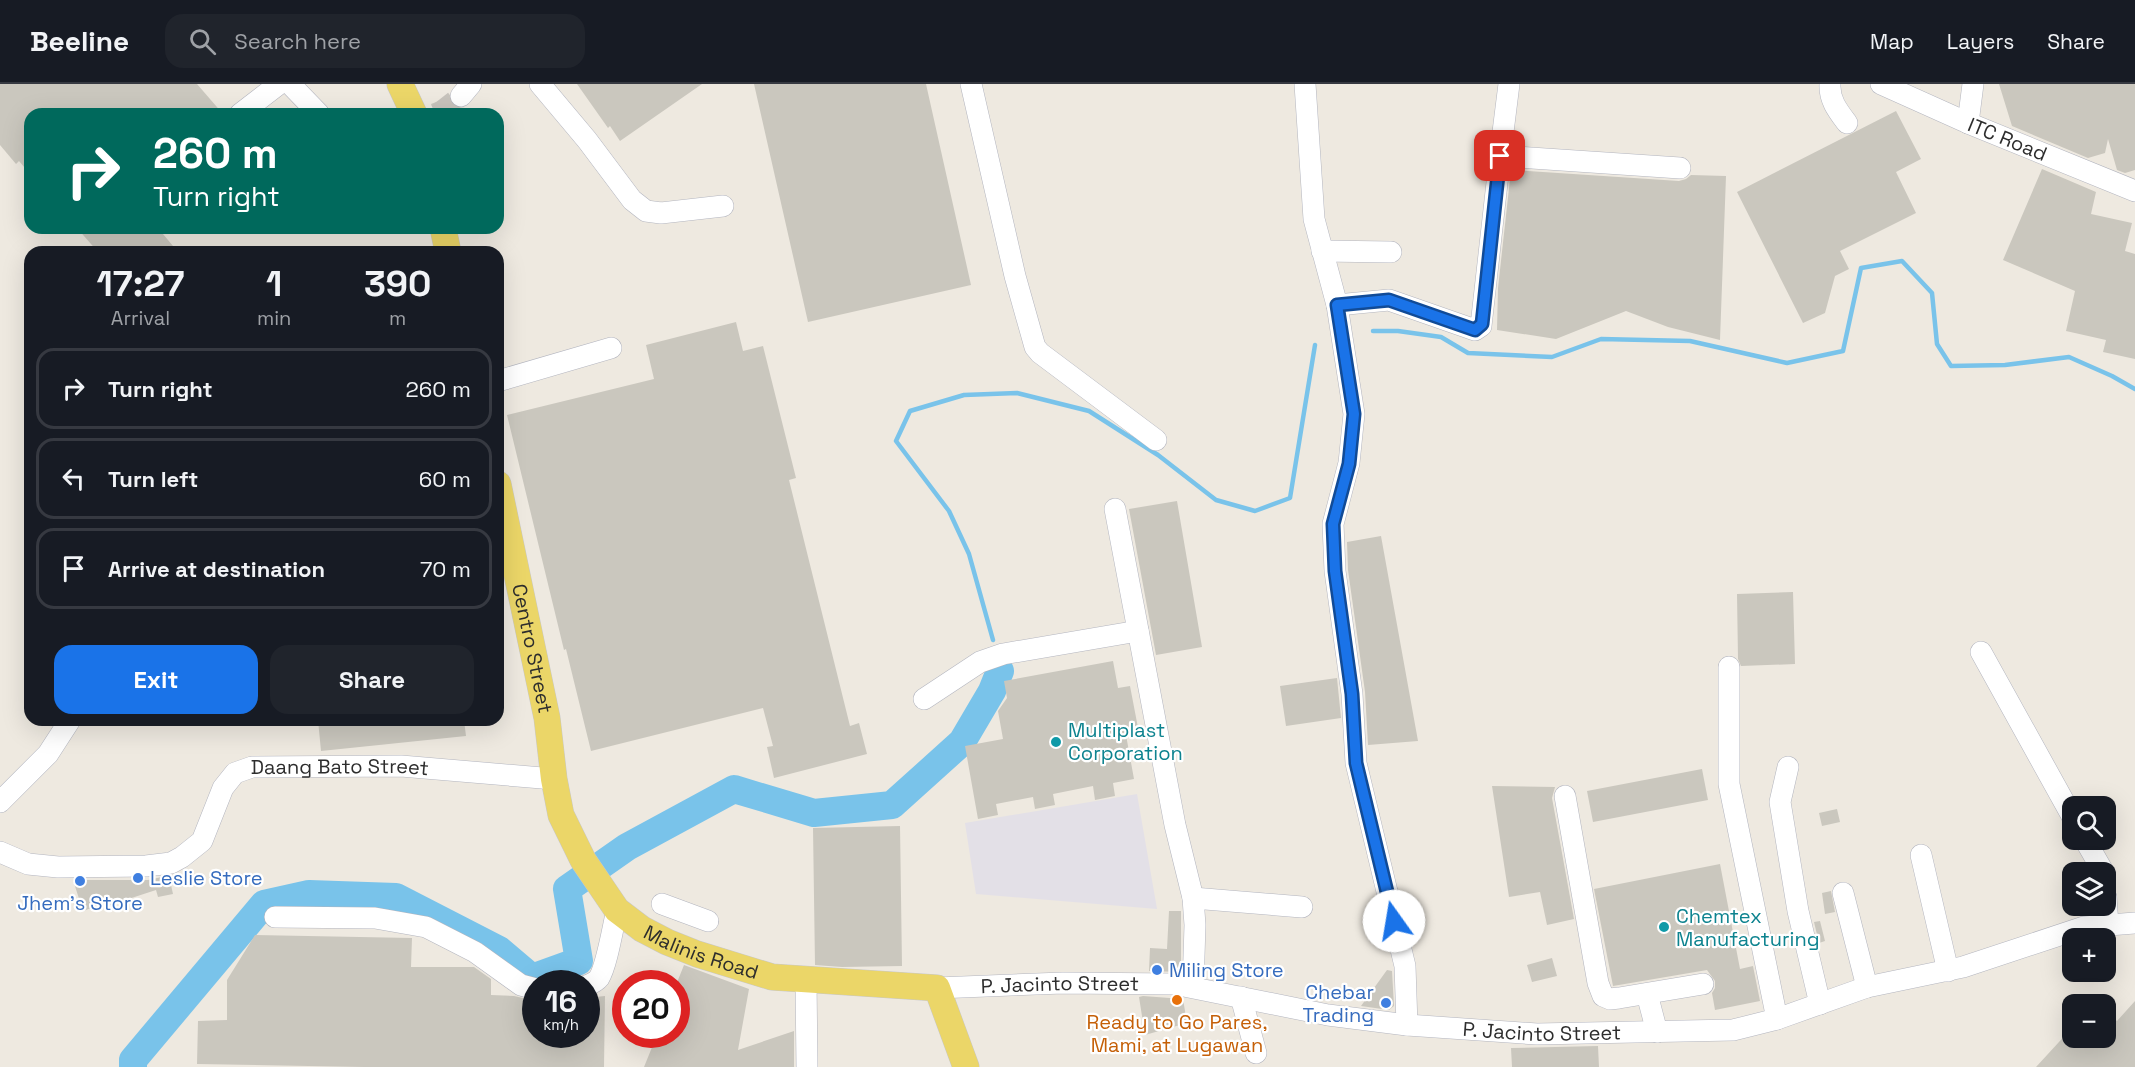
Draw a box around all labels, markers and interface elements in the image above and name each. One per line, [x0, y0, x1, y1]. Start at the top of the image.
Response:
search box [165, 14, 585, 68]
text: Beeline [30, 23, 129, 59]
icon: search [186, 25, 219, 58]
text: Search here [234, 27, 361, 55]
text: Map [1870, 28, 1914, 55]
text: Layers [1947, 28, 2014, 55]
text: Share [2047, 28, 2105, 55]
street label: ITC Road [1964, 111, 2051, 167]
text: 260 m [153, 127, 278, 180]
pin [1474, 130, 1525, 181]
icon: right [54, 132, 132, 210]
icon: arrive [1483, 139, 1516, 172]
text: Turn right [153, 179, 280, 214]
text: 17:27 [97, 261, 184, 307]
text: 1 [266, 261, 282, 307]
text: 390 [364, 261, 431, 307]
text: Arrival [111, 305, 170, 331]
text: min [257, 305, 291, 331]
text: m [389, 305, 406, 331]
icon: right [57, 372, 90, 405]
text: Turn right [108, 375, 213, 403]
text: 260 m [406, 375, 471, 403]
icon: left [57, 462, 90, 495]
text: Turn left [108, 465, 198, 493]
text: 60 m [419, 465, 471, 493]
icon: arrive [57, 552, 90, 585]
text: Arrive at destination [108, 555, 325, 583]
text: 70 m [420, 555, 471, 583]
street label: Centro Street [506, 581, 559, 716]
button: Exit [54, 645, 258, 714]
button: Share [270, 645, 474, 714]
place label: Multiplast Corporation [1068, 717, 1183, 766]
marker: Multiplast Corporation [1049, 735, 1063, 749]
street label: Daang Bato Street [251, 753, 430, 781]
map controls [2062, 796, 2116, 1048]
button: search [2062, 796, 2116, 850]
button: layers [2062, 862, 2116, 916]
place label: Leslie Store [150, 865, 262, 891]
marker: Leslie Store [131, 871, 145, 885]
marker: Jhem's Store [73, 874, 87, 888]
position arrow [1362, 889, 1426, 953]
place label: Jhem's Store [17, 890, 143, 916]
place label: Chemtex Manufacturing [1676, 903, 1820, 952]
street label: Malinis Road [639, 919, 762, 985]
marker: Chemtex Manufacturing [1657, 920, 1671, 934]
button: + [2062, 928, 2116, 982]
place label: Miling Store [1169, 957, 1284, 983]
marker: Miling Store [1150, 963, 1164, 977]
speed limit sign: 20 [612, 970, 690, 1048]
street label: P. Jacinto Street [980, 970, 1139, 999]
place label: Chebar Trading [1302, 979, 1374, 1028]
text: 16 [545, 982, 577, 1021]
marker: Ready to Go Pares, Mami, at Lugawan [1170, 993, 1184, 1007]
button: − [2062, 994, 2116, 1048]
marker: Chebar Trading [1379, 996, 1393, 1010]
place label: Ready to Go Pares, Mami, at Lugawan [1087, 1009, 1267, 1058]
text: km/h [543, 1015, 579, 1034]
street label: P. Jacinto Street [1462, 1016, 1621, 1047]

